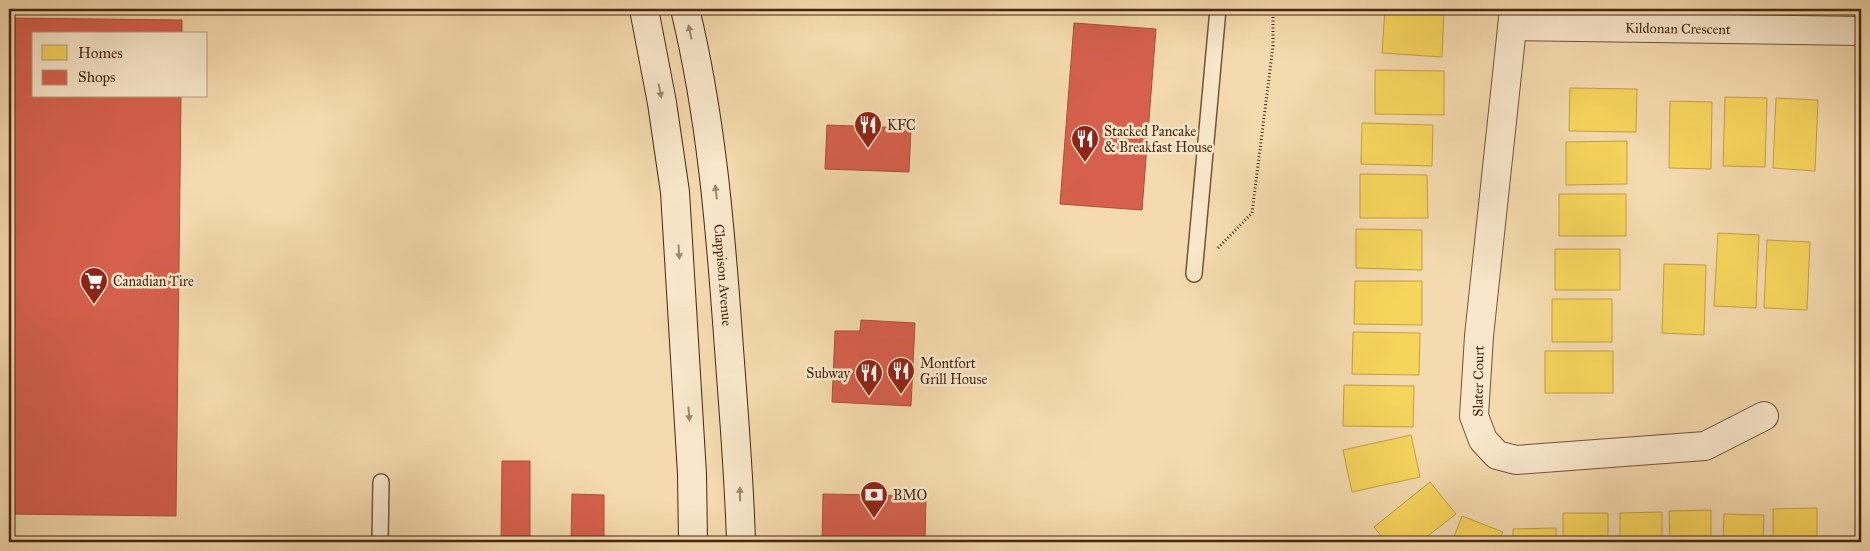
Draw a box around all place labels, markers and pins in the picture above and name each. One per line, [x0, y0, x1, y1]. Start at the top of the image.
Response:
restaurant icon: KFC [853, 110, 883, 149]
place label: KFC [887, 117, 916, 134]
place label: Stacked Pancake & Breakfast House [1104, 123, 1213, 156]
restaurant icon: Stacked Pancake & Breakfast House [1070, 124, 1100, 163]
supermarket icon: Canadian Tire [79, 266, 109, 305]
place label: Canadian Tire [113, 273, 194, 290]
place label: Montfort Grill House [920, 355, 988, 388]
restaurant icon: Montfort Grill House [886, 356, 916, 395]
restaurant icon: Subway [854, 358, 884, 397]
place label: Subway [806, 365, 850, 382]
bank icon: BMO [859, 480, 889, 519]
place label: BMO [893, 487, 927, 504]

